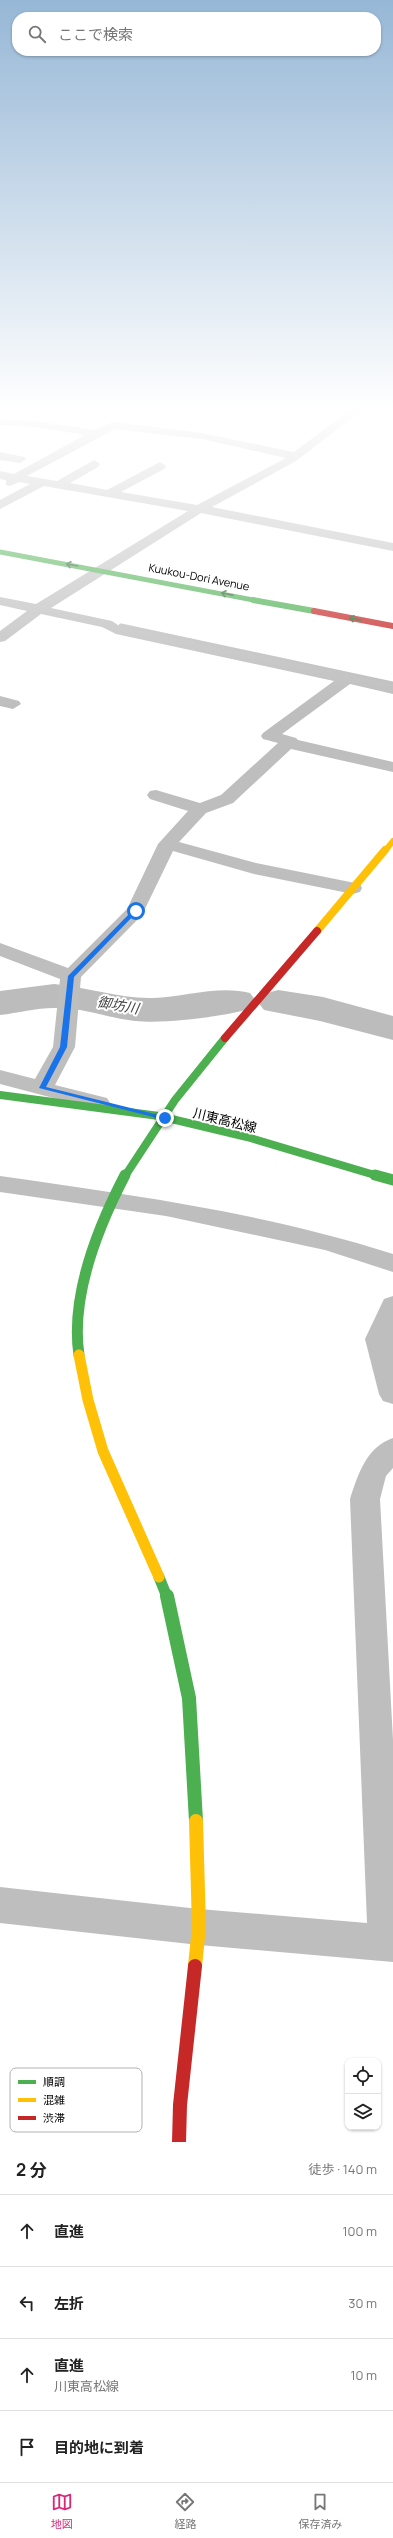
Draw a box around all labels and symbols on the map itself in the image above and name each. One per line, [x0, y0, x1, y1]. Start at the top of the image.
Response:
street label: Kuukou-Dori Avenue [147, 559, 251, 594]
one-way arrow [66, 561, 79, 569]
one-way arrow [221, 590, 234, 598]
one-way arrow [349, 614, 362, 622]
route start [127, 902, 145, 920]
water label: 御坊川 [96, 992, 142, 1018]
street label: 川東高松線 [191, 1103, 259, 1137]
route end [156, 1109, 174, 1127]
legend [10, 2068, 142, 2132]
text: 順調 [43, 2074, 65, 2089]
text: 混雑 [43, 2092, 65, 2107]
text: 渋滞 [43, 2110, 65, 2125]

